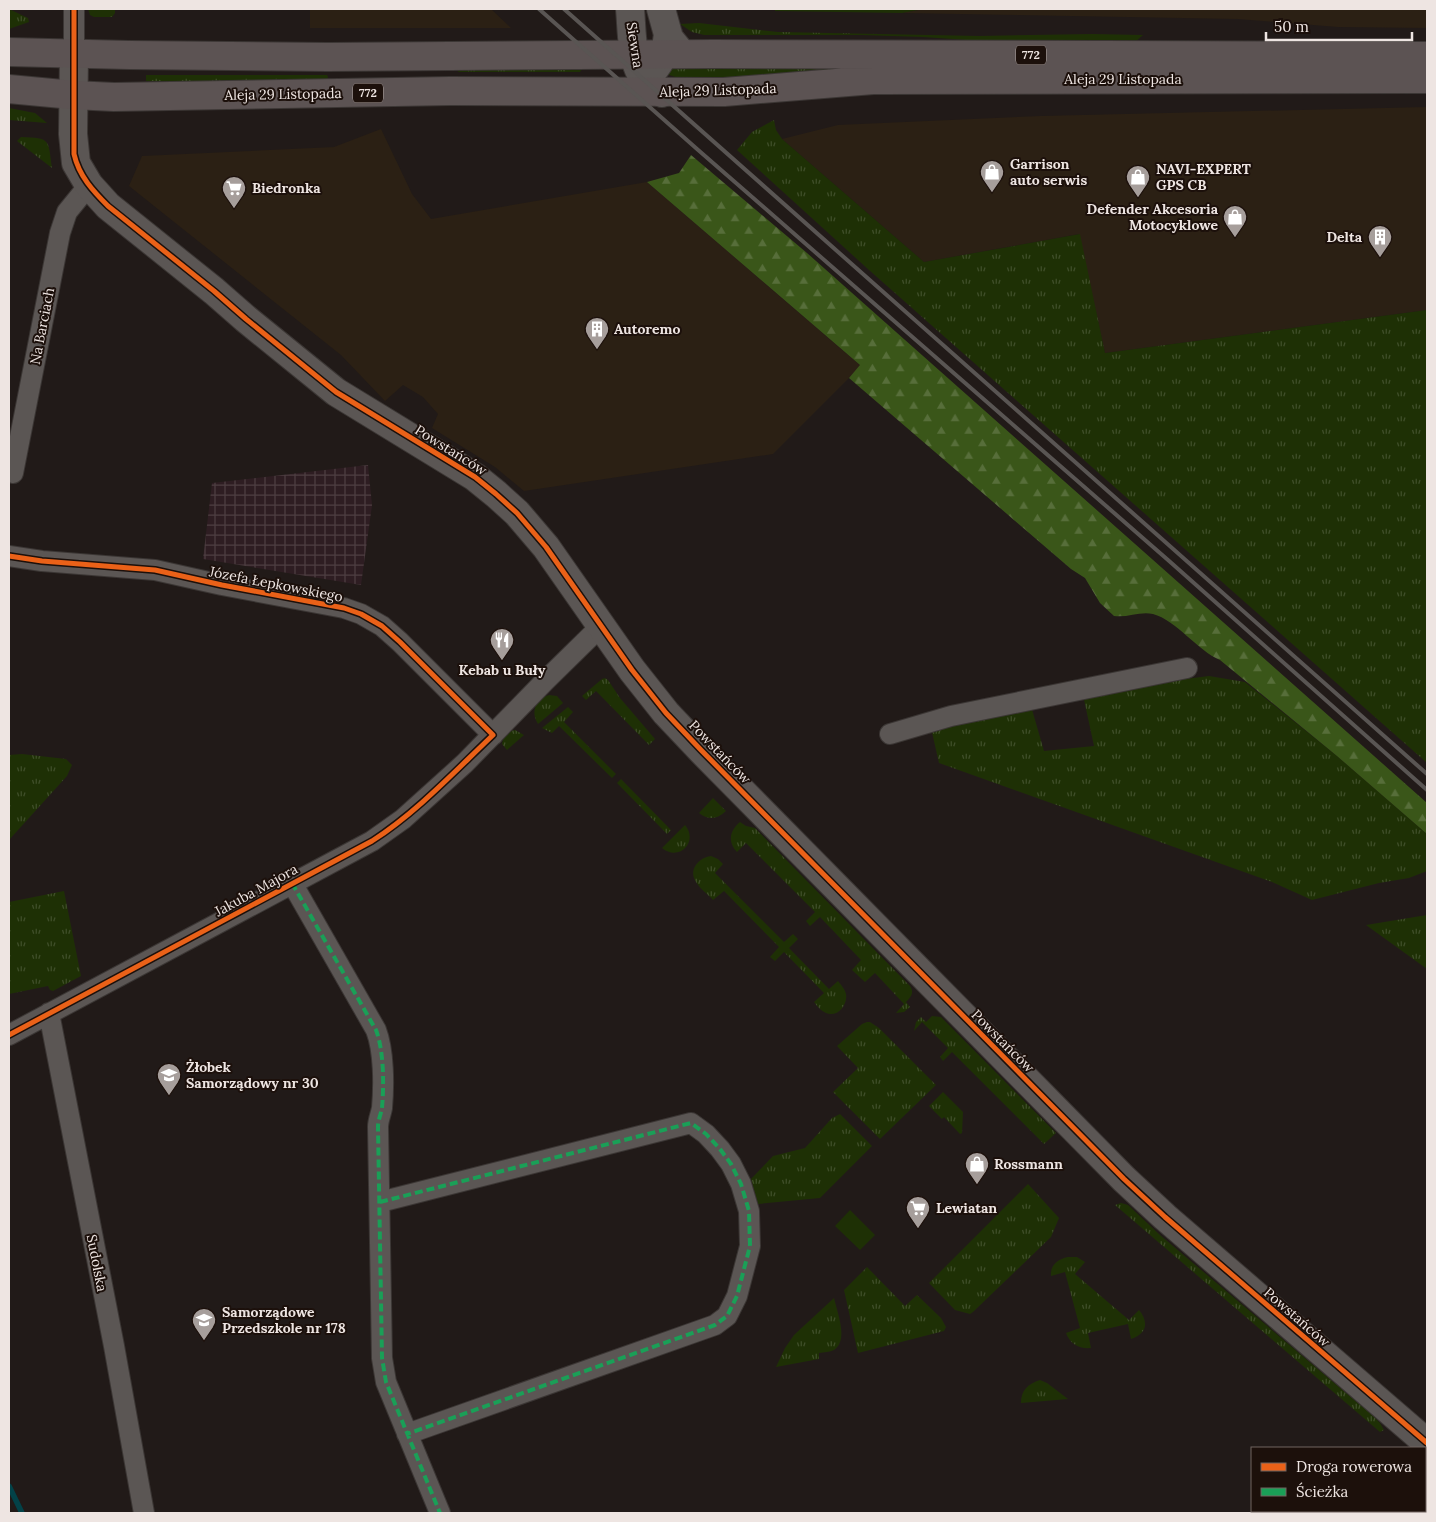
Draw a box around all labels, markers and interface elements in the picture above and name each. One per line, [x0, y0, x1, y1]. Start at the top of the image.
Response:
scale bar [1266, 10, 1412, 42]
text: 50 m [1274, 17, 1309, 36]
street label: Siewna [622, 21, 648, 69]
road number: 772 [1016, 46, 1046, 64]
street label: Aleja 29 Listopada [1063, 70, 1182, 88]
street label: Aleja 29 Listopada [658, 79, 777, 101]
street label: Aleja 29 Listopada [223, 84, 342, 104]
road number: 772 [353, 84, 383, 102]
place label: Garrison auto serwis [1010, 155, 1087, 189]
shop icon: Garrison auto serwis [979, 159, 1005, 193]
place label: NAVI-EXPERT GPS CB [1156, 160, 1251, 194]
shop icon: NAVI-EXPERT GPS CB [1125, 164, 1151, 198]
supermarket icon: Biedronka [221, 175, 247, 209]
place label: Biedronka [252, 179, 321, 197]
place label: Defender Akcesoria Motocyklowe [1087, 200, 1219, 234]
shop icon: Defender Akcesoria Motocyklowe [1222, 204, 1248, 238]
building icon: Delta [1367, 224, 1393, 258]
place label: Delta [1326, 228, 1363, 246]
street label: Na Barciach [26, 286, 58, 366]
building icon: Autoremo [584, 316, 610, 350]
place label: Autoremo [614, 320, 680, 338]
street label: Powstańców [412, 421, 491, 480]
street label: Józefa Łepkowskiego [207, 562, 344, 606]
restaurant icon: Kebab u Buły [489, 627, 515, 661]
place label: Kebab u Buły [459, 661, 546, 679]
street label: Powstańców [685, 716, 755, 788]
street label: Jakuba Majora [210, 860, 301, 921]
street label: Powstańców [968, 1006, 1039, 1077]
place label: Żłobek Samorządowy nr 30 [186, 1058, 319, 1092]
school or university icon: Żłobek Samorządowy nr 30 [156, 1062, 182, 1096]
shop icon: Rossmann [964, 1151, 990, 1185]
place label: Rossmann [994, 1155, 1063, 1173]
supermarket icon: Lewiatan [905, 1195, 931, 1229]
place label: Lewiatan [936, 1199, 997, 1217]
street label: Sudolska [83, 1233, 111, 1293]
street label: Powstańców [1260, 1283, 1334, 1351]
place label: Samorządowe Przedszkole nr 178 [222, 1303, 346, 1337]
school or university icon: Samorządowe Przedszkole nr 178 [191, 1307, 217, 1341]
legend [1251, 1447, 1426, 1512]
text: Droga rowerowa [1296, 1457, 1412, 1476]
text: Ścieżka [1296, 1482, 1349, 1501]

